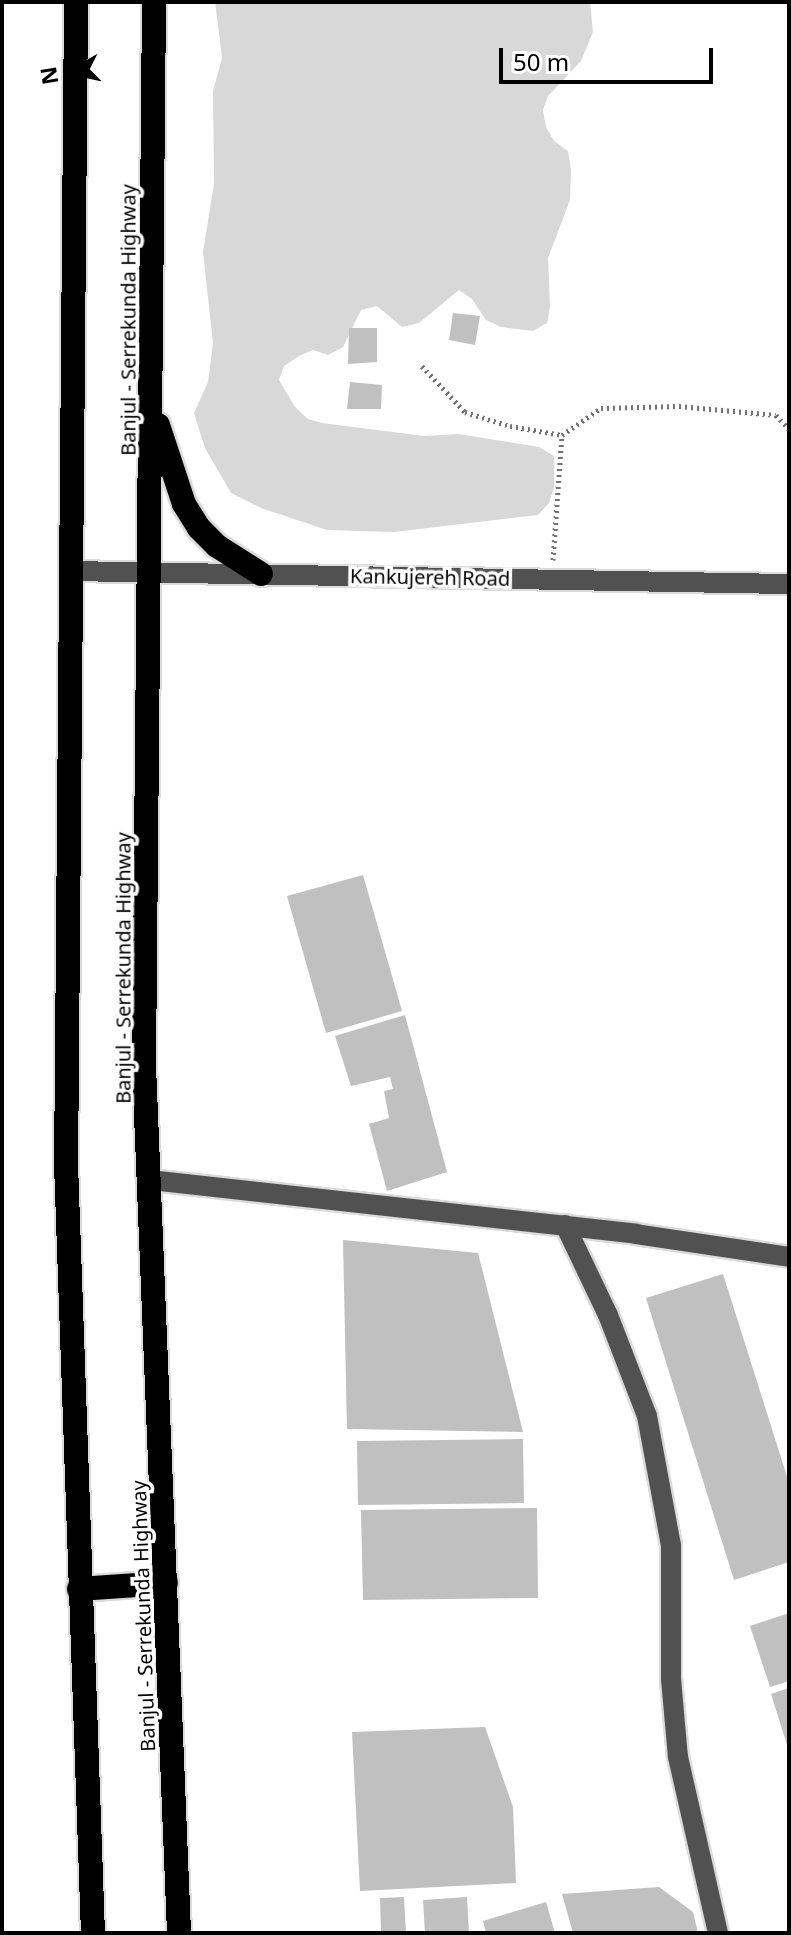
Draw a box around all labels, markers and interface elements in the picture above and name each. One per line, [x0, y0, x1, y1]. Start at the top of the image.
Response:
north arrow [32, 32, 112, 112]
scale bar [503, 32, 717, 82]
text: 50 m [513, 45, 569, 78]
text: N [32, 65, 65, 87]
street label: Banjul - Serrekunda Highway [116, 184, 140, 456]
street label: Kankujereh Road [350, 564, 510, 590]
street label: Banjul - Serrekunda Highway [111, 832, 135, 1104]
street label: Banjul - Serrekunda Highway [126, 1480, 160, 1752]

